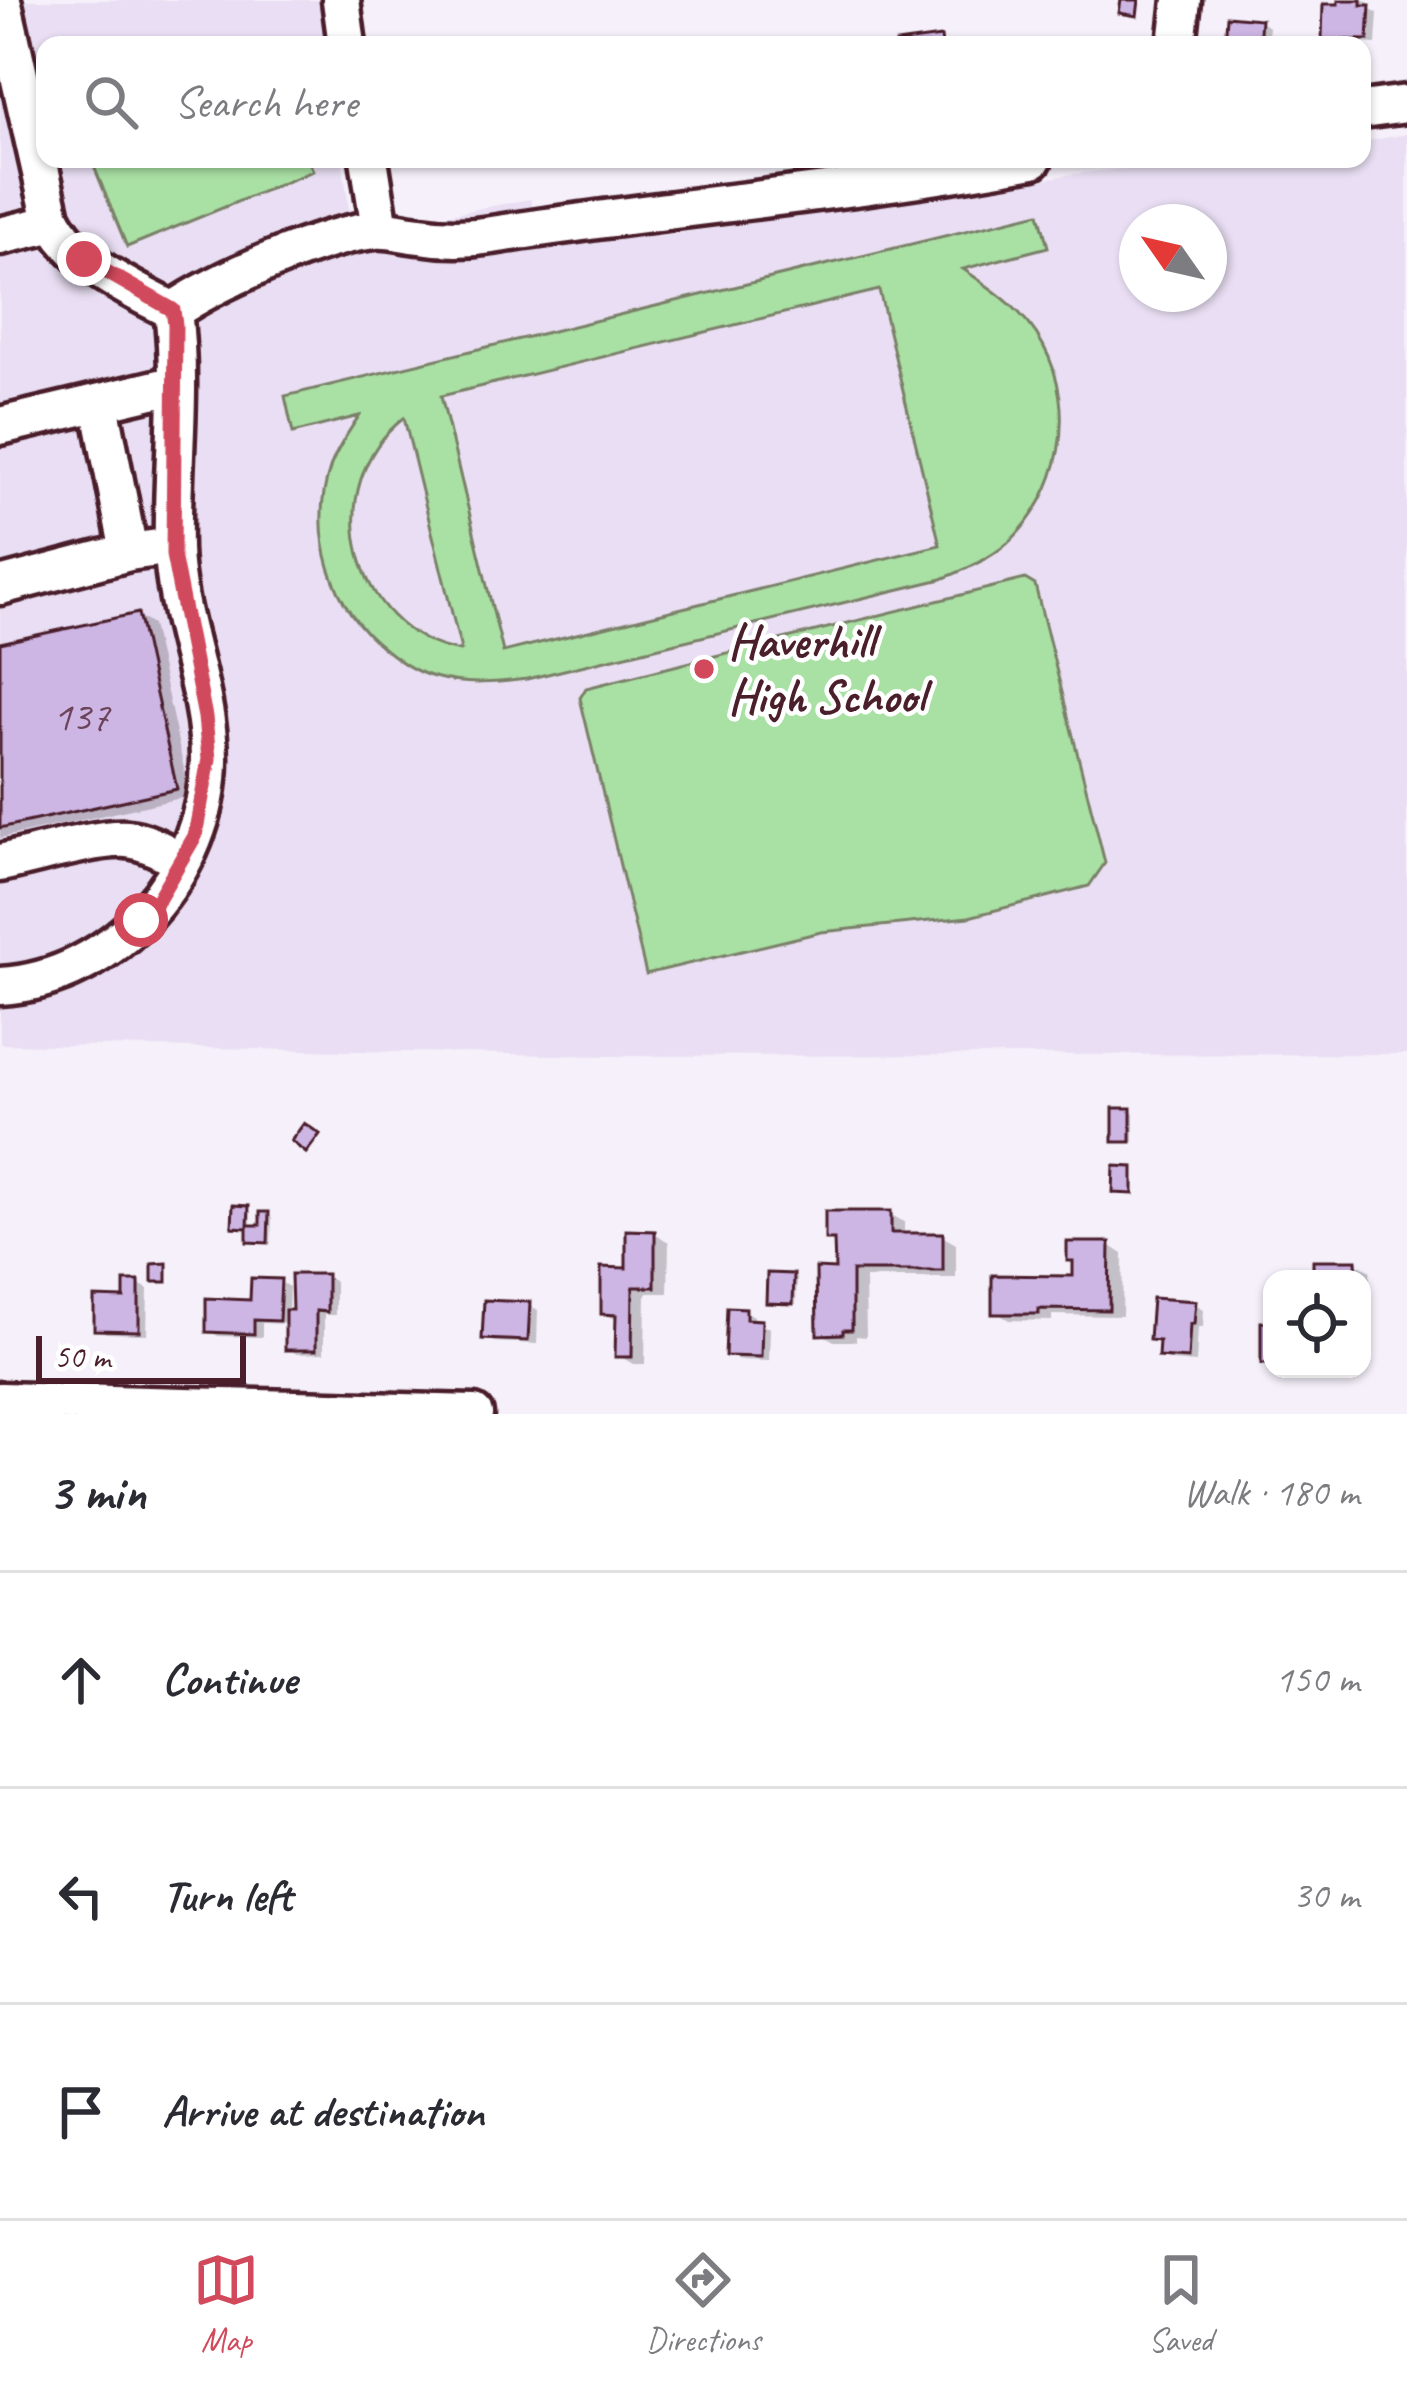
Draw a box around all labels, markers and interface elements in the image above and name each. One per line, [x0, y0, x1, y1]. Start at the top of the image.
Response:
search box [36, 36, 1371, 168]
icon: search [78, 69, 144, 135]
text: Search here [174, 74, 357, 131]
north arrow [1119, 204, 1227, 312]
route end [57, 232, 111, 286]
place label: Haverhill High School [728, 611, 933, 726]
marker: Haverhill High School [691, 656, 717, 682]
house number: 137 [53, 690, 111, 743]
route start [114, 893, 168, 947]
map controls [1263, 1270, 1371, 1378]
button: locate [1263, 1270, 1371, 1378]
scale bar [36, 1330, 246, 1383]
text: 50 m [54, 1336, 110, 1378]
text: 3 min [48, 1460, 146, 1524]
text: Walk · 180 m [1183, 1468, 1359, 1517]
icon: ahead [48, 1647, 114, 1713]
text: Continue [162, 1651, 296, 1708]
text: 150 m [1275, 1655, 1359, 1704]
icon: left [48, 1863, 114, 1929]
text: Turn left [162, 1867, 292, 1924]
text: 30 m [1293, 1871, 1359, 1920]
icon: arrive [48, 2079, 114, 2145]
text: Arrive at destination [162, 2083, 484, 2140]
tab: Map [193, 2247, 259, 2361]
tab: Directions [646, 2247, 761, 2361]
tab: Saved [1148, 2247, 1214, 2361]

